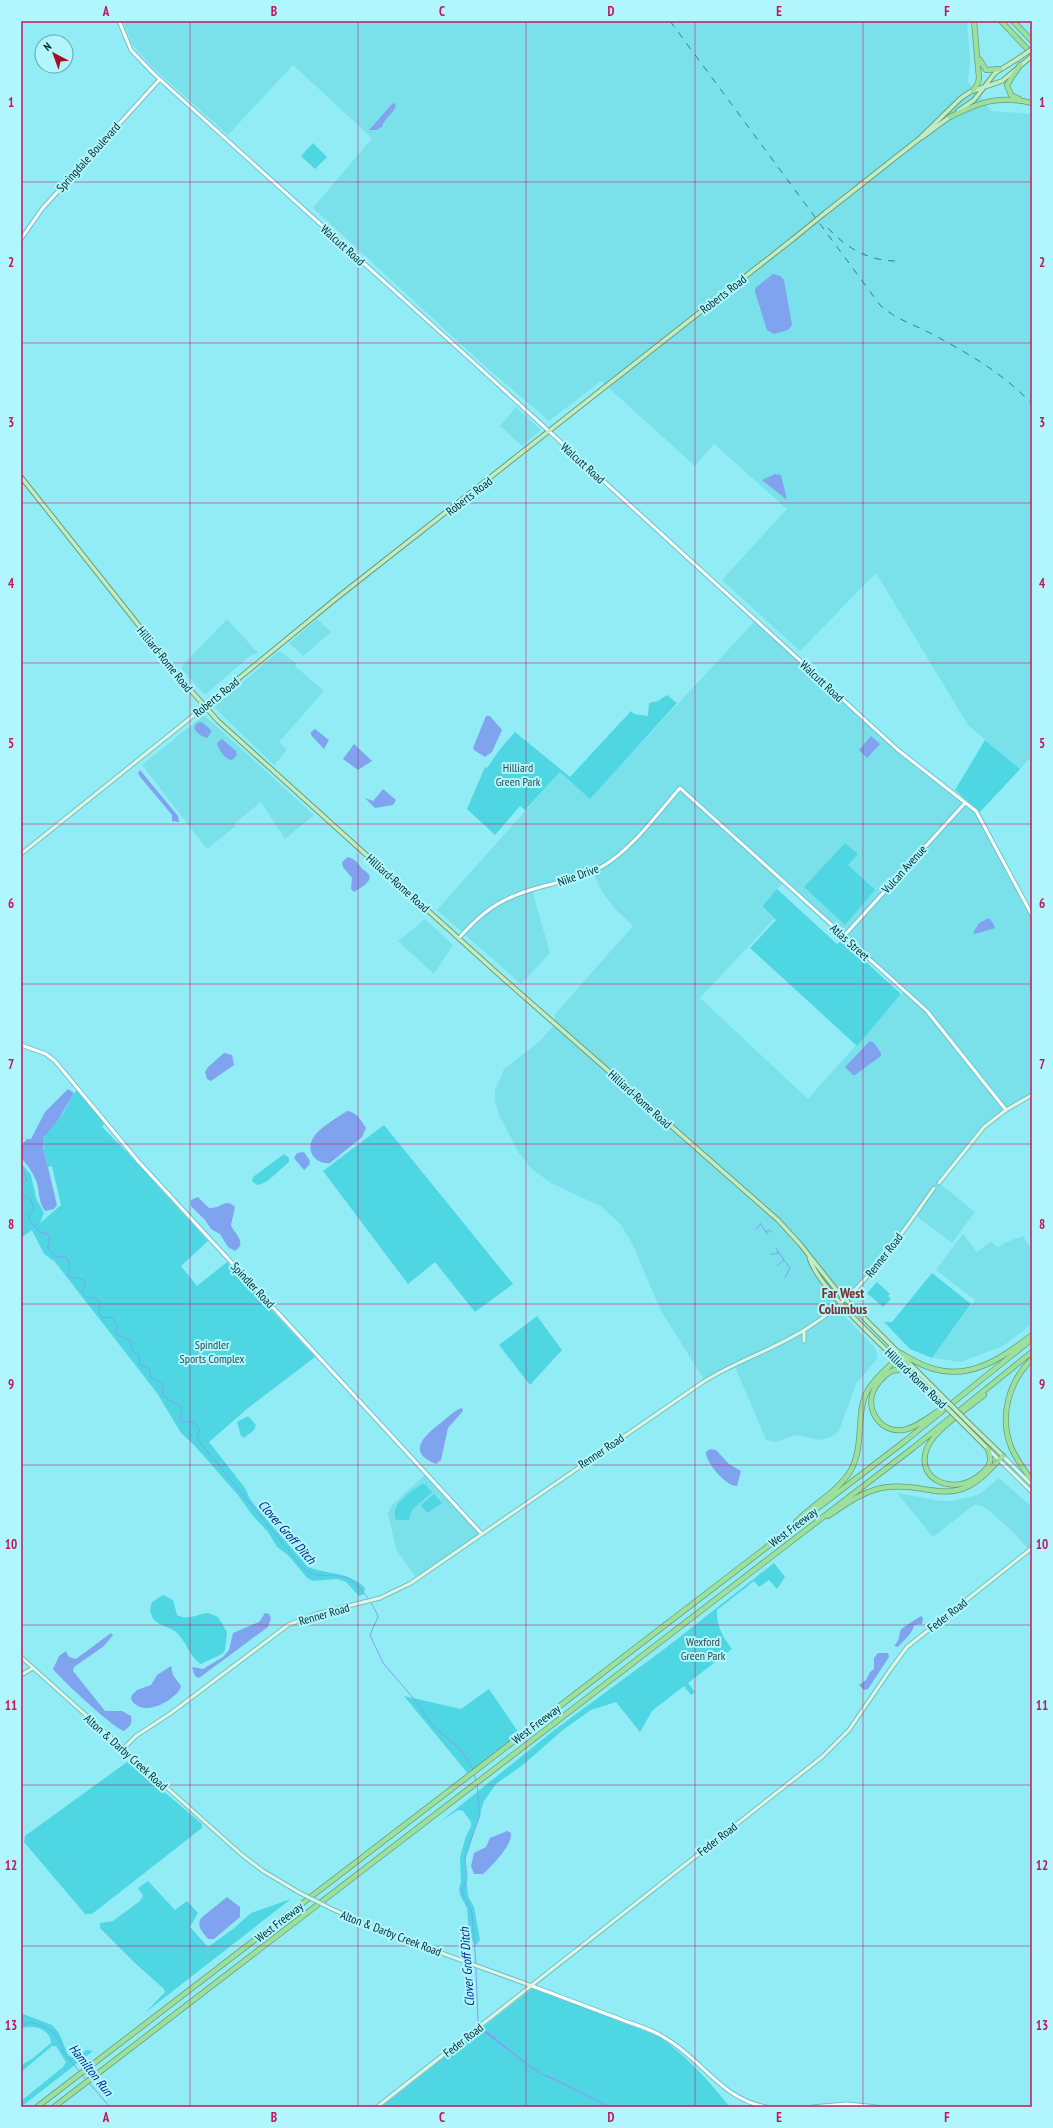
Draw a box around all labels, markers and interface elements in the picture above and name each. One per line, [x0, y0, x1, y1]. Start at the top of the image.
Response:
text: A [102, 3, 110, 20]
text: B [271, 3, 277, 20]
text: C [439, 3, 445, 20]
text: D [608, 3, 615, 20]
text: E [776, 3, 782, 20]
text: F [944, 3, 950, 20]
north arrow [34, 34, 74, 74]
text: N [41, 39, 54, 54]
text: 1 [8, 94, 14, 111]
text: 1 [1039, 94, 1045, 111]
street label: Springdale Boulevard [53, 119, 123, 195]
street label: Walcutt Road [318, 221, 368, 269]
text: 2 [8, 254, 14, 271]
text: 2 [1039, 254, 1045, 271]
street label: Roberts Road [697, 271, 749, 317]
text: 3 [8, 414, 14, 431]
text: 3 [1039, 414, 1045, 431]
street label: Walcutt Road [558, 439, 608, 487]
street label: Roberts Road [443, 473, 495, 519]
text: 4 [8, 575, 15, 592]
text: 4 [1039, 575, 1046, 592]
street label: Hilliard-Rome Road [134, 623, 196, 695]
street label: Walcutt Road [797, 657, 847, 705]
street label: Roberts Road [190, 674, 242, 720]
text: 5 [8, 735, 14, 752]
text: 5 [1039, 735, 1045, 752]
park label: Hilliard Green Park [496, 760, 541, 789]
street label: Vulcan Avenue [878, 842, 930, 897]
street label: Hilliard-Rome Road [363, 851, 433, 915]
street label: Nike Drive [555, 861, 601, 889]
text: 6 [8, 895, 14, 912]
text: 6 [1039, 895, 1045, 912]
street label: Atlas Street [827, 920, 873, 964]
text: 7 [8, 1056, 14, 1073]
text: 7 [1039, 1056, 1045, 1073]
street label: Hilliard-Rome Road [605, 1067, 675, 1131]
text: 8 [8, 1216, 14, 1233]
text: 8 [1039, 1216, 1045, 1233]
street label: Renner Road [862, 1230, 906, 1280]
street label: Spindler Road [228, 1259, 278, 1311]
district label: Far West Columbus [819, 1284, 867, 1318]
park label: Spindler Sports Complex [180, 1337, 244, 1366]
street label: Hilliard-Rome Road [882, 1345, 950, 1411]
text: 9 [8, 1376, 14, 1393]
text: 9 [1039, 1376, 1045, 1393]
street label: Renner Road [575, 1430, 627, 1472]
water label: Clover Groff Ditch [254, 1496, 320, 1569]
street label: West Freeway [766, 1504, 821, 1550]
text: 10 [5, 1536, 17, 1553]
text: 10 [1036, 1536, 1048, 1553]
street label: Feder Road [924, 1595, 970, 1635]
street label: Renner Road [297, 1600, 351, 1628]
park label: Wexford Green Park [681, 1634, 726, 1663]
text: 11 [5, 1697, 17, 1714]
text: 11 [1036, 1697, 1048, 1714]
street label: West Freeway [509, 1701, 564, 1747]
street label: Alton & Darby Creek Road [81, 1711, 171, 1793]
street label: Feder Road [694, 1819, 740, 1859]
text: 12 [5, 1857, 17, 1874]
text: 12 [1036, 1857, 1048, 1874]
street label: West Freeway [252, 1898, 306, 1945]
street label: Alton & Darby Creek Road [338, 1907, 444, 1959]
water label: Clover Groff Ditch [456, 1925, 478, 2007]
text: 13 [5, 2017, 17, 2034]
text: 13 [1036, 2017, 1048, 2034]
street label: Feder Road [440, 2020, 486, 2060]
water label: Hamilton Run [65, 2040, 117, 2101]
text: A [102, 2109, 110, 2126]
text: B [271, 2109, 277, 2126]
text: C [439, 2109, 445, 2126]
text: D [608, 2109, 615, 2126]
text: E [776, 2109, 782, 2126]
text: F [944, 2109, 950, 2126]

